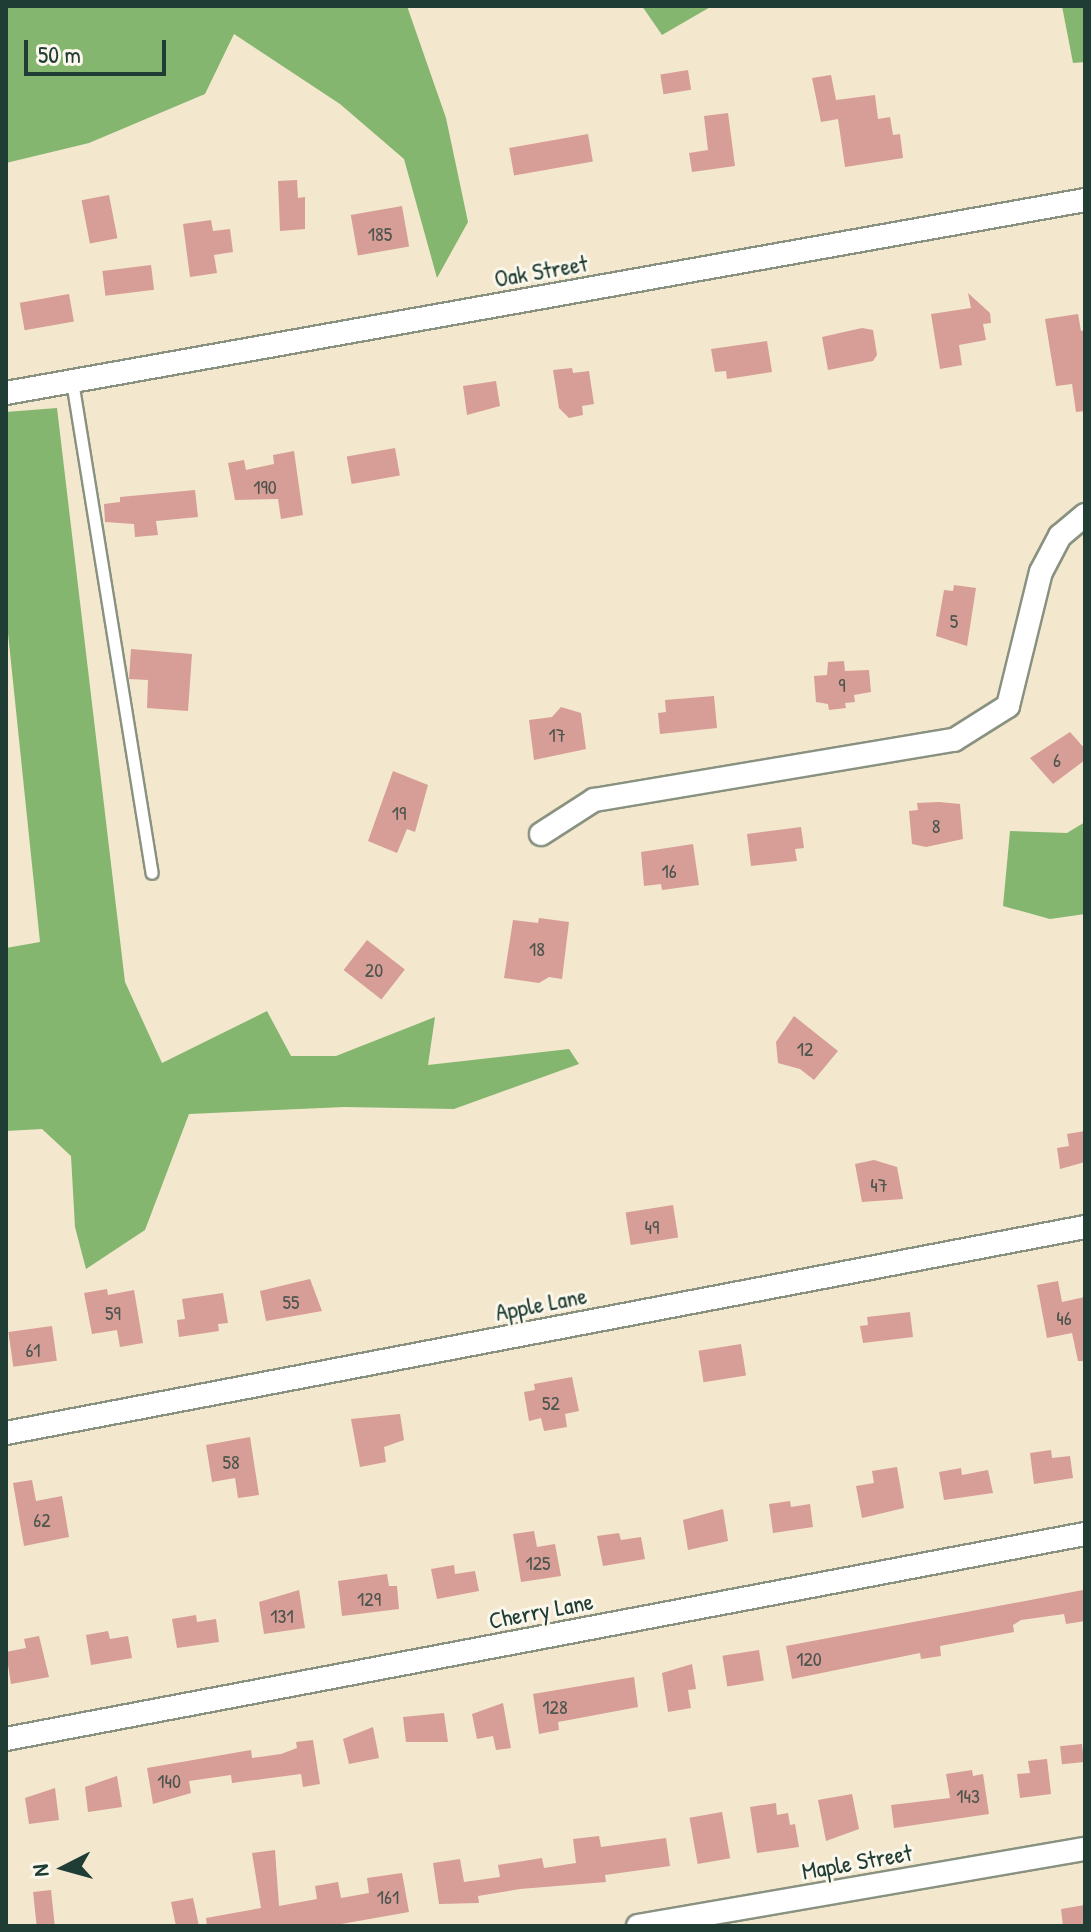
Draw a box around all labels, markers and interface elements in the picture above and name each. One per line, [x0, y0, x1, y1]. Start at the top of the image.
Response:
scale bar [28, 24, 170, 74]
text: 50 m [38, 38, 81, 70]
house number: 185 [368, 221, 392, 245]
street label: Oak Street [492, 249, 590, 293]
house number: 190 [253, 474, 277, 498]
house number: 5 [950, 608, 958, 632]
house number: 9 [838, 672, 846, 696]
house number: 17 [548, 722, 566, 746]
house number: 6 [1053, 747, 1061, 771]
house number: 19 [392, 800, 406, 824]
house number: 8 [932, 813, 940, 837]
house number: 16 [661, 858, 677, 882]
house number: 18 [529, 936, 545, 960]
house number: 20 [365, 957, 383, 981]
house number: 12 [797, 1036, 813, 1060]
house number: 47 [870, 1172, 888, 1196]
house number: 49 [645, 1214, 659, 1238]
street label: Apple Lane [493, 1281, 589, 1327]
house number: 55 [283, 1289, 299, 1313]
house number: 59 [105, 1300, 121, 1324]
house number: 46 [1056, 1305, 1072, 1329]
house number: 61 [25, 1337, 41, 1361]
house number: 52 [542, 1390, 560, 1414]
house number: 58 [222, 1449, 240, 1473]
house number: 62 [33, 1507, 51, 1531]
house number: 125 [525, 1550, 551, 1574]
house number: 129 [357, 1586, 381, 1610]
street label: Cherry Lane [486, 1587, 596, 1635]
house number: 131 [270, 1603, 294, 1627]
house number: 120 [796, 1646, 822, 1670]
house number: 128 [542, 1694, 568, 1718]
house number: 140 [157, 1768, 181, 1792]
house number: 143 [956, 1783, 980, 1807]
north arrow [24, 1828, 104, 1908]
street label: Maple Street [800, 1838, 914, 1886]
text: N [25, 1863, 56, 1878]
house number: 161 [377, 1884, 399, 1908]

